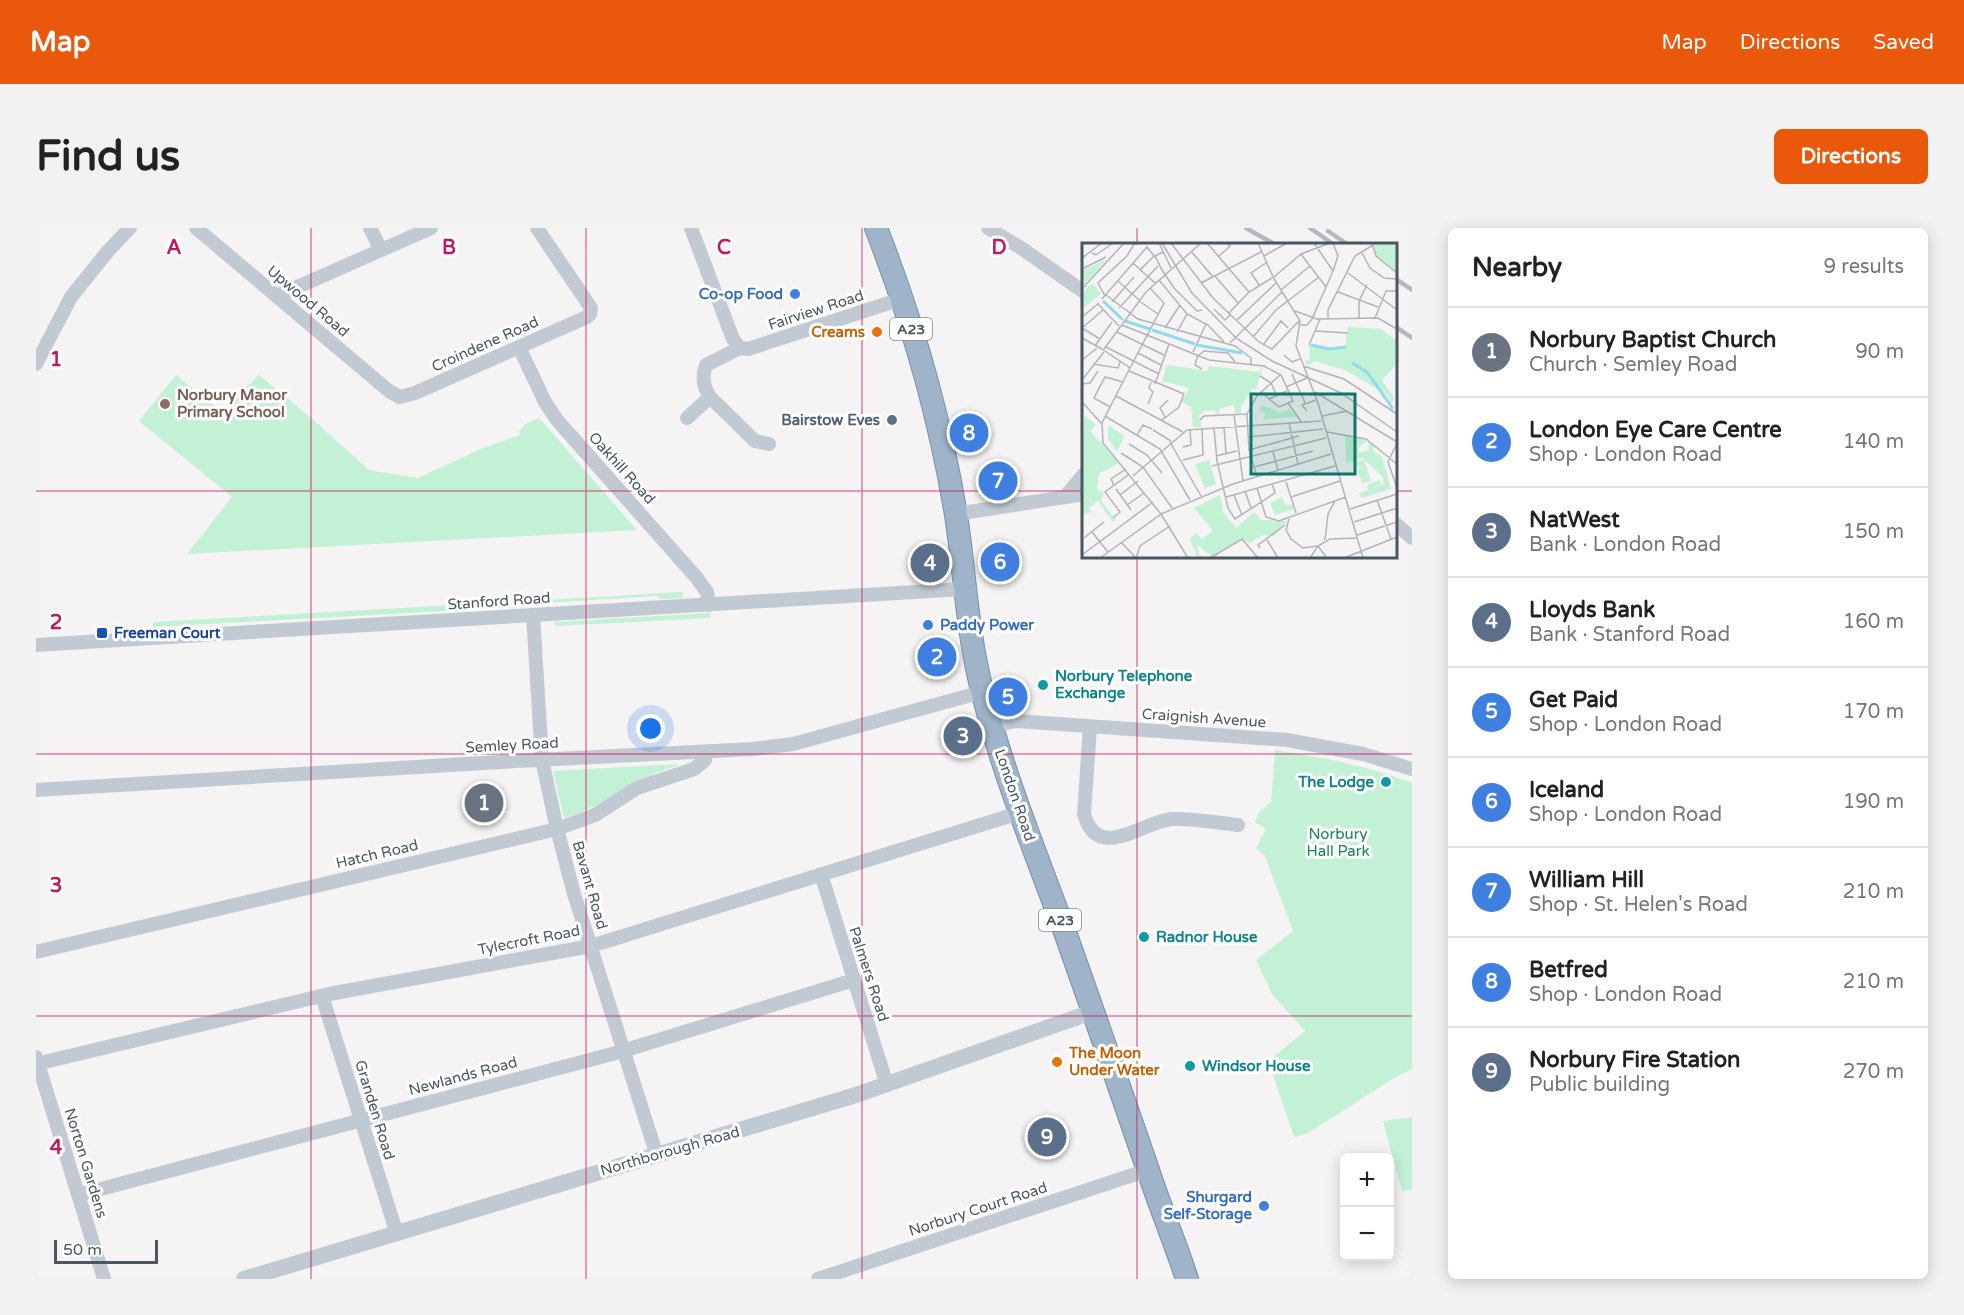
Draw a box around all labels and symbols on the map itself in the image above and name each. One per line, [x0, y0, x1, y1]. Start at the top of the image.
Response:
text: A [167, 236, 182, 260]
text: B [442, 236, 456, 260]
text: C [717, 236, 731, 260]
text: D [991, 236, 1007, 260]
inset map [1082, 243, 1397, 558]
street label: Upwood Road [263, 261, 353, 341]
place label: Co-op Food [699, 285, 783, 304]
street label: Fairview Road [766, 286, 866, 334]
marker: Co-op Food [788, 287, 802, 301]
street label: Croindene Road [429, 312, 541, 376]
road number: A23 [890, 318, 932, 340]
place label: Creams [811, 323, 865, 341]
marker: Creams [870, 325, 884, 339]
text: 1 [50, 348, 62, 372]
place label: Norbury Manor Primary School [177, 386, 287, 422]
marker: Norbury Manor Primary School [158, 397, 172, 411]
pin: 8 [950, 410, 988, 456]
place label: Bairstow Eves [781, 411, 880, 429]
marker: Bairstow Eves [885, 413, 899, 427]
street label: Oakhill Road [585, 428, 659, 508]
pin: 7 [978, 458, 1018, 504]
pin: 4 [910, 540, 950, 586]
pin: 6 [980, 540, 1020, 584]
street label: Stanford Road [447, 588, 551, 614]
text: 2 [50, 611, 62, 635]
place label: Paddy Power [940, 616, 1034, 635]
marker: Paddy Power [921, 618, 935, 632]
place label: Freeman Court [114, 624, 221, 642]
marker: Freeman Court [95, 626, 109, 640]
pin: 2 [918, 634, 956, 680]
place label: Norbury Telephone Exchange [1055, 667, 1193, 703]
pin: 5 [988, 674, 1028, 720]
marker: Norbury Telephone Exchange [1036, 678, 1050, 692]
street label: Craignish Avenue [1141, 705, 1267, 731]
your location [636, 714, 665, 743]
pin: 3 [944, 714, 982, 758]
street label: Semley Road [465, 734, 559, 756]
street label: London Road [991, 747, 1039, 843]
place label: The Lodge [1297, 773, 1374, 792]
marker: The Lodge [1379, 775, 1393, 789]
pin: 1 [464, 780, 504, 826]
park label: Norbury Hall Park [1306, 825, 1370, 860]
street label: Hatch Road [334, 836, 420, 872]
street label: Bavant Road [569, 839, 611, 931]
text: 3 [50, 874, 62, 898]
road number: A23 [1039, 909, 1081, 931]
street label: Tylecroft Road [476, 921, 582, 959]
street label: Palmers Road [845, 924, 893, 1024]
place label: Radnor House [1156, 928, 1258, 946]
marker: Radnor House [1137, 930, 1151, 944]
place label: The Moon Under Water [1068, 1044, 1160, 1079]
street label: Newlands Road [407, 1053, 519, 1099]
marker: The Moon Under Water [1050, 1055, 1064, 1069]
place label: Windsor House [1202, 1057, 1311, 1075]
street label: Granden Road [351, 1058, 399, 1162]
marker: Windsor House [1183, 1059, 1197, 1073]
street label: Norton Gardens [61, 1106, 111, 1220]
pin: 9 [1028, 1114, 1066, 1160]
street label: Northborough Road [598, 1122, 742, 1180]
text: 4 [50, 1136, 63, 1160]
street label: Norbury Court Road [906, 1178, 1050, 1240]
place label: Shurgard Self-Storage [1164, 1188, 1253, 1224]
marker: Shurgard Self-Storage [1257, 1199, 1271, 1213]
scale bar [54, 1237, 158, 1264]

